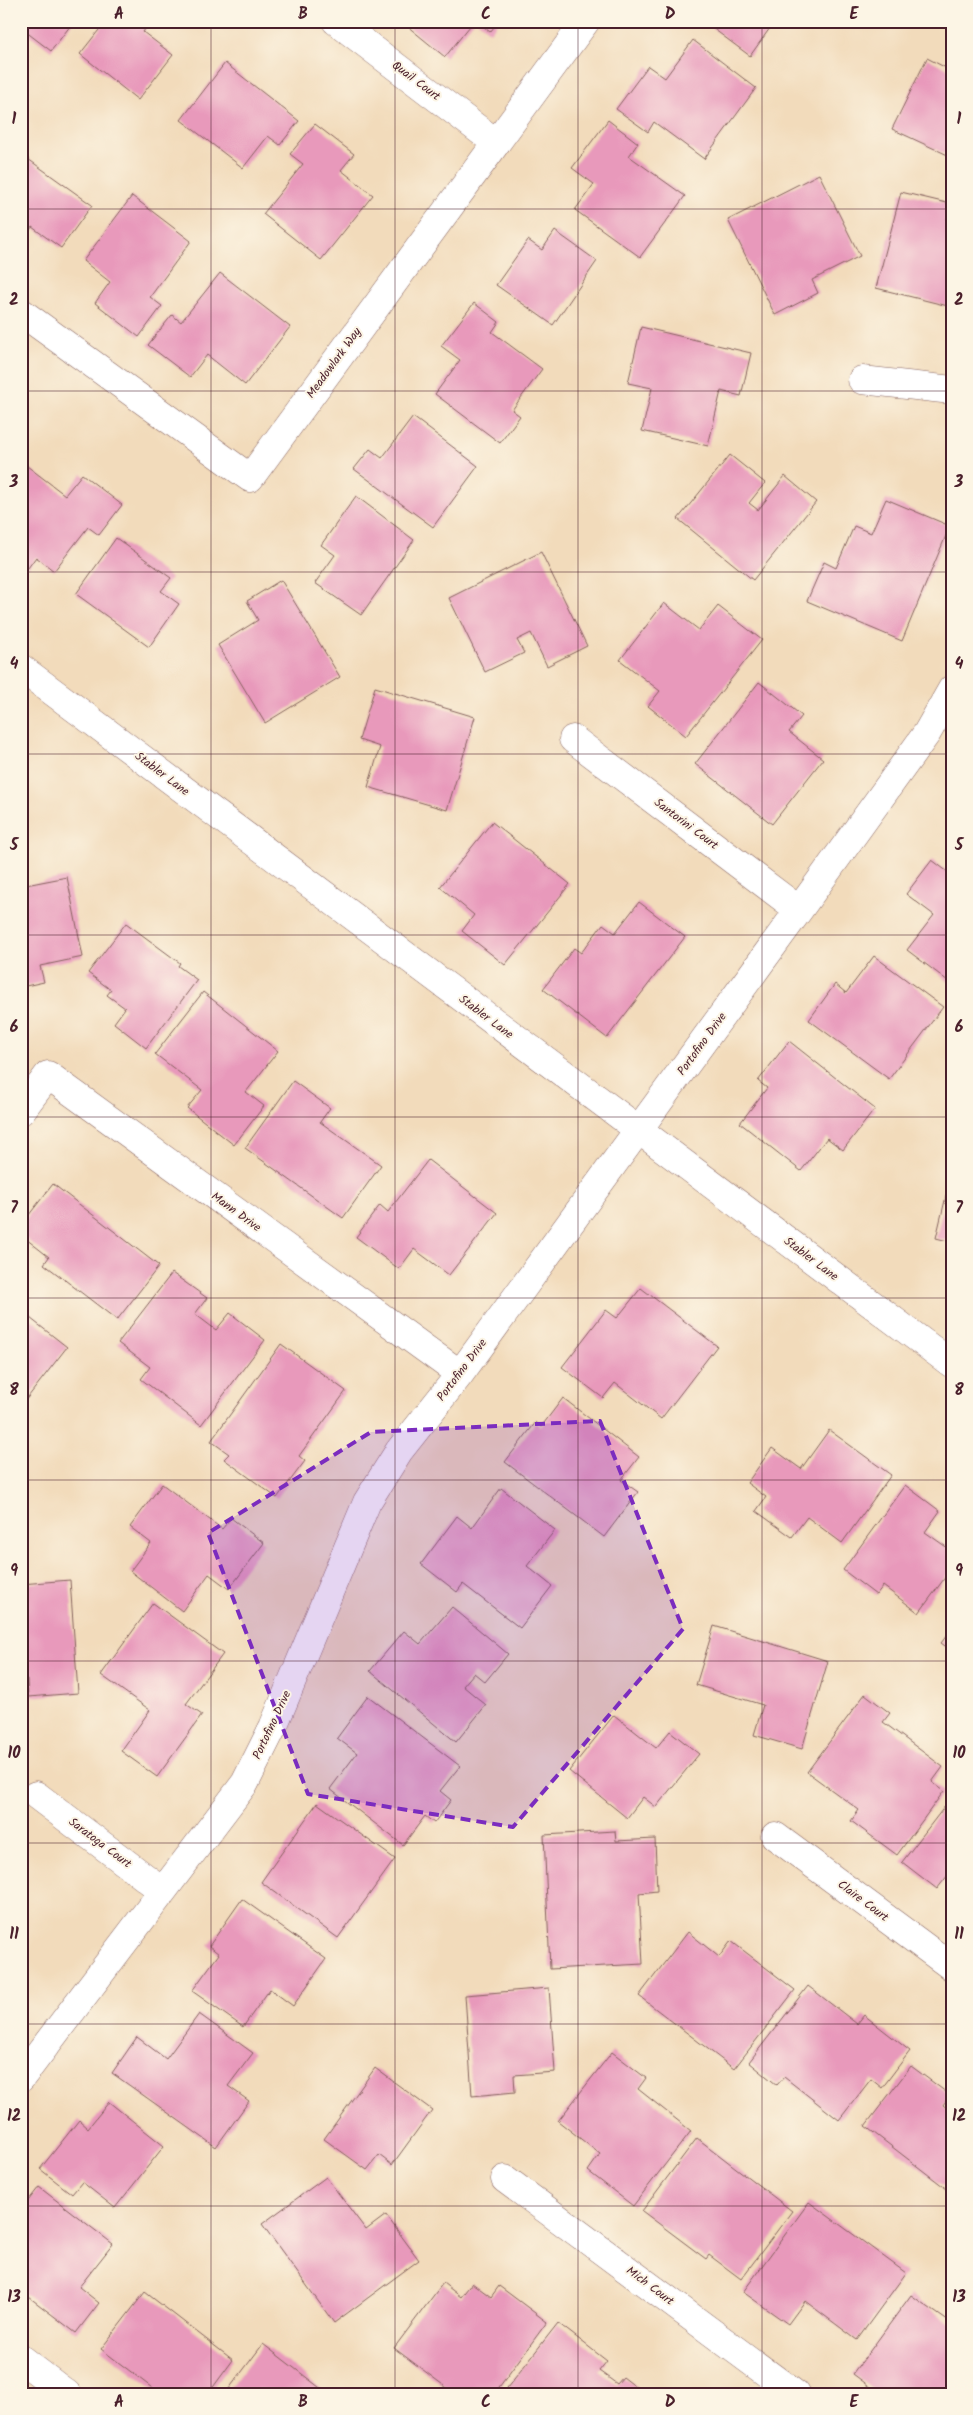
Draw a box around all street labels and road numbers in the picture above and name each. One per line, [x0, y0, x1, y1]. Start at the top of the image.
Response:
street label: Quail Court [388, 56, 445, 106]
street label: Meadowlark Way [302, 323, 366, 402]
street label: Stabler Lane [131, 747, 194, 801]
street label: Santorini Court [650, 793, 722, 855]
street label: Stabler Lane [455, 990, 518, 1044]
street label: Portofino Drive [673, 1008, 732, 1080]
street label: Mann Drive [207, 1187, 265, 1237]
street label: Stabler Lane [780, 1232, 843, 1286]
street label: Portofino Drive [432, 1334, 492, 1405]
street label: Portofino Drive [248, 1687, 297, 1763]
street label: Saratoga Court [64, 1813, 136, 1873]
street label: Claire Court [833, 1875, 893, 1927]
street label: Mich Court [622, 2262, 678, 2311]

